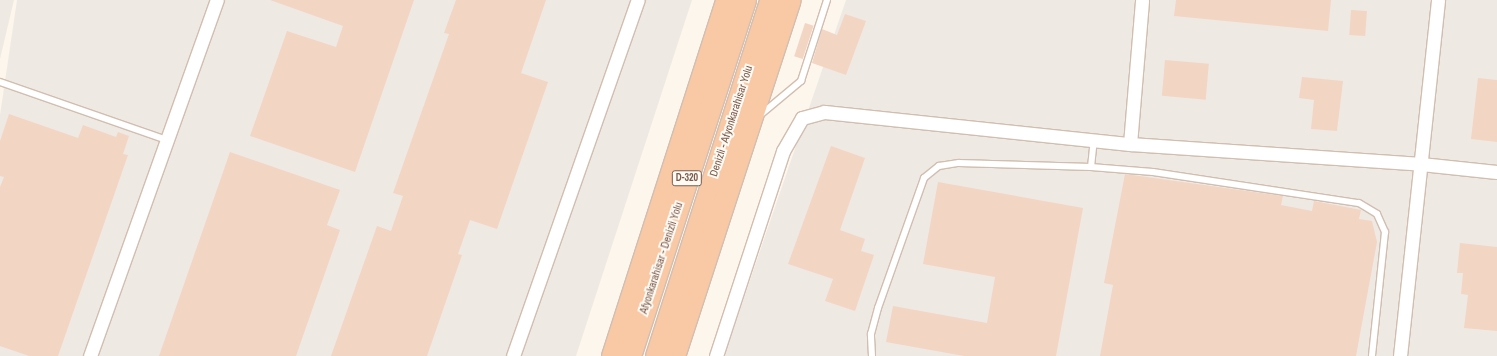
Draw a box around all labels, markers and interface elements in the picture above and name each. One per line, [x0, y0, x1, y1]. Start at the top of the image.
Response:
street label: Denizli - Afyonkarahisar Yolu [707, 64, 755, 178]
road number: D-320 [671, 170, 703, 186]
street label: Afyonkarahisar - Denizli Yolu [637, 201, 685, 315]

